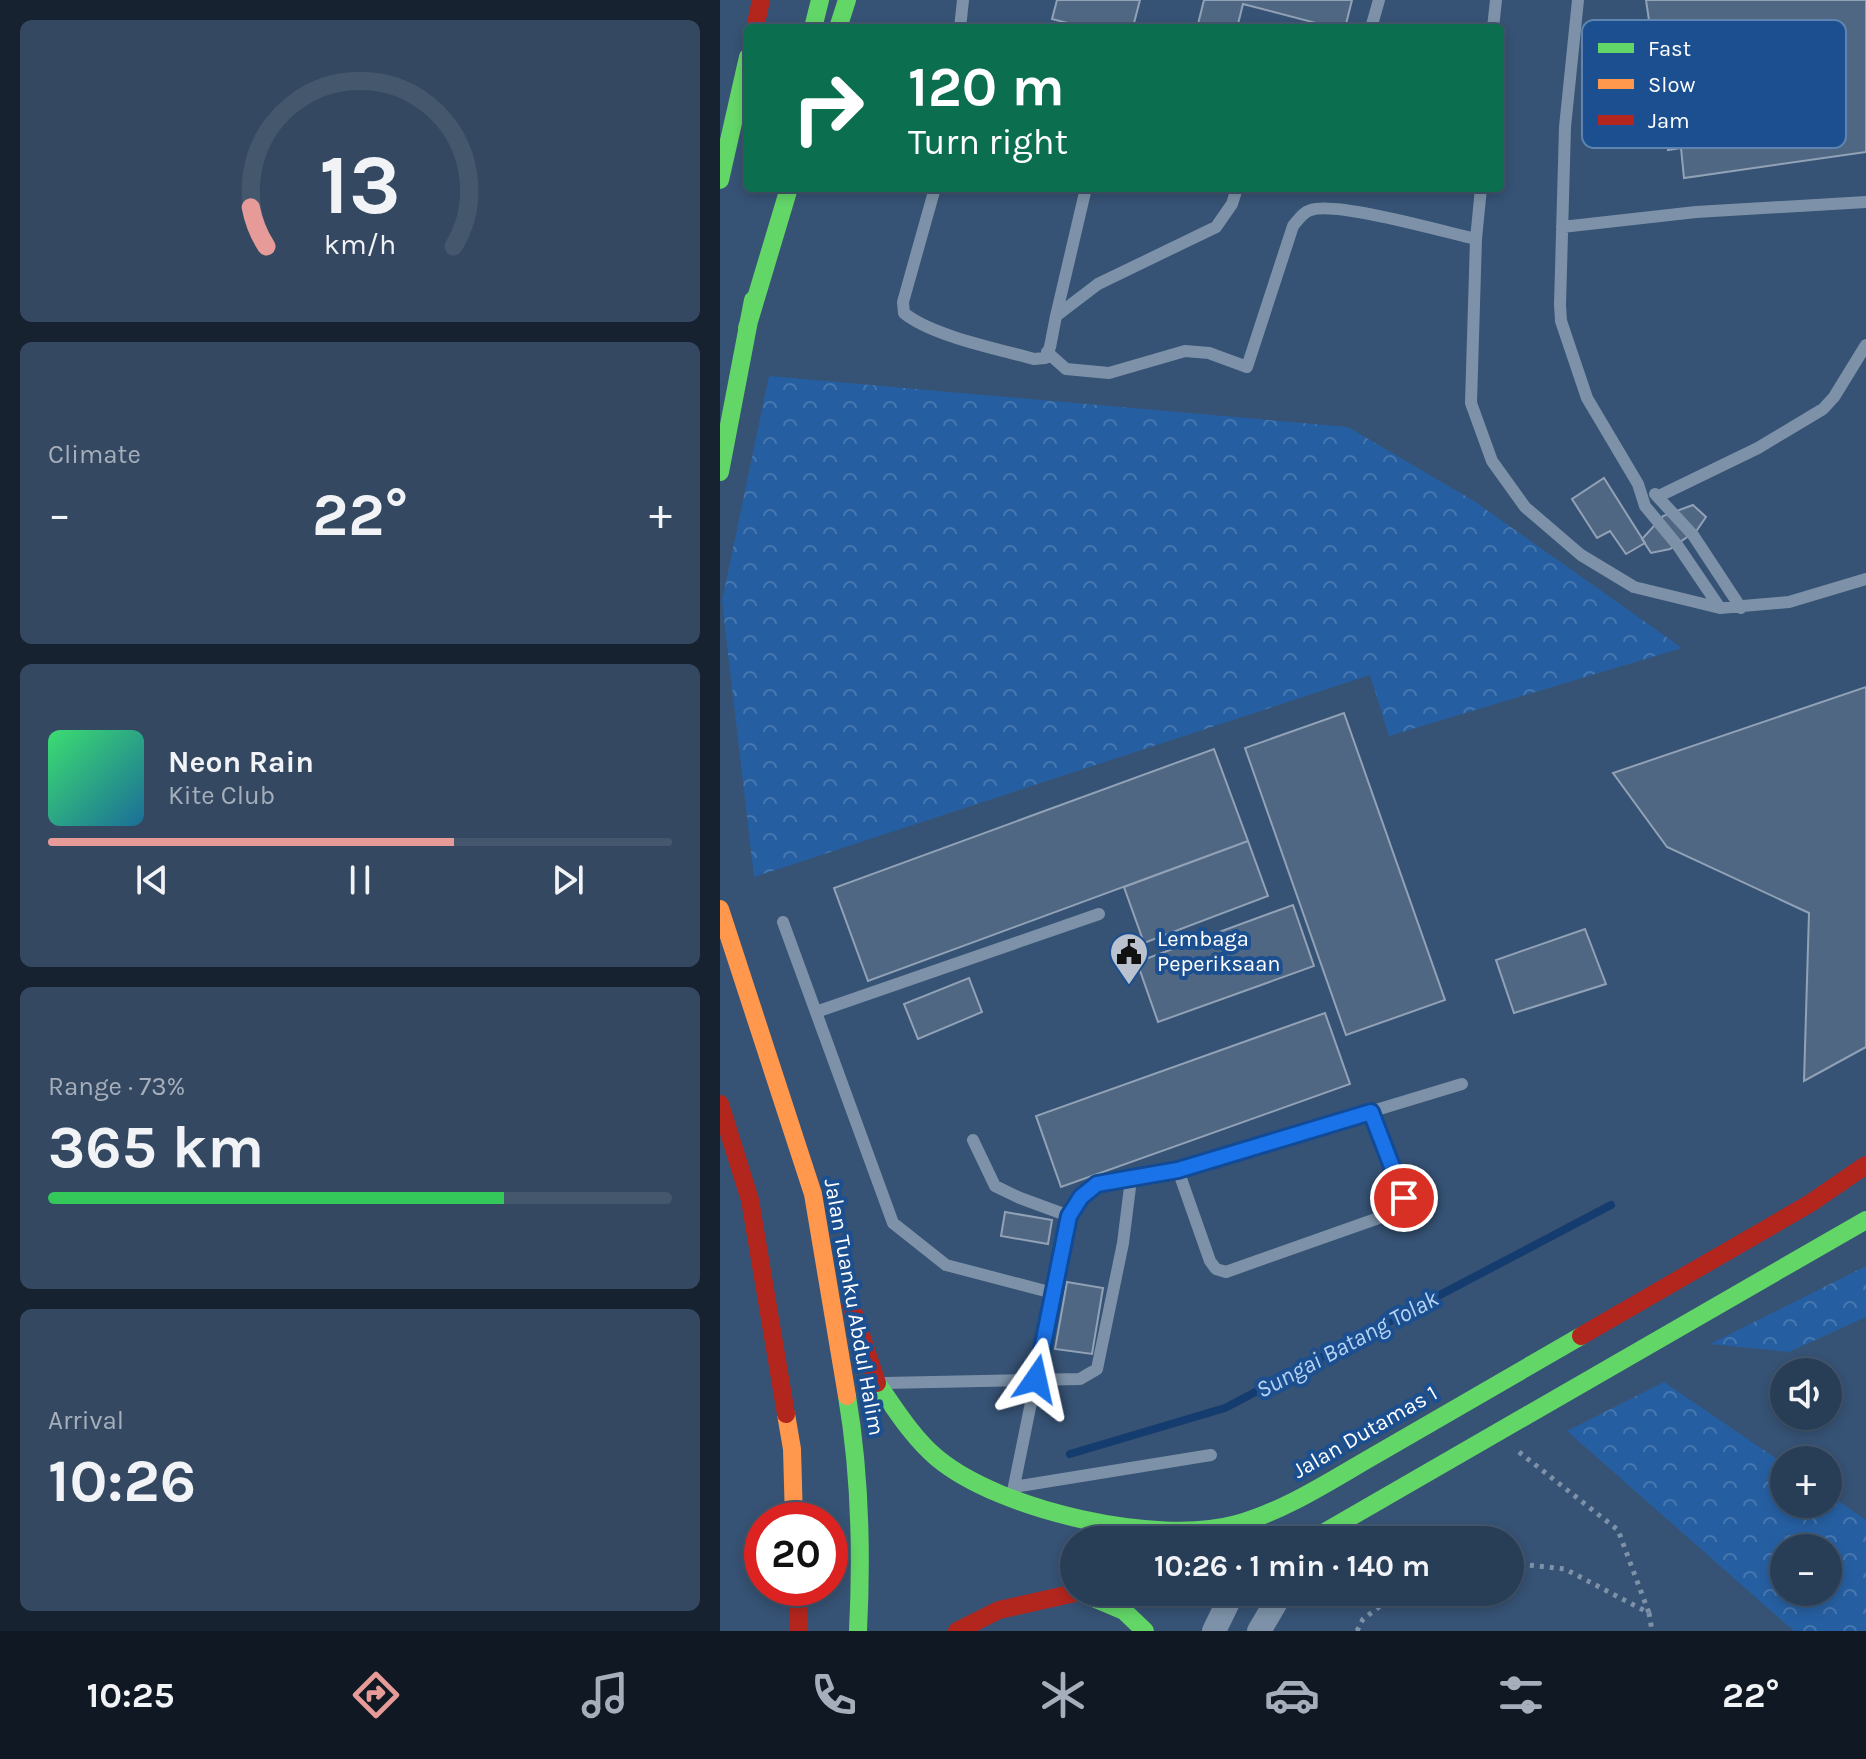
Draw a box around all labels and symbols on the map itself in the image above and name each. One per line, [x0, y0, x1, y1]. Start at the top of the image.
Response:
legend [1582, 20, 1846, 148]
text: Fast [1648, 36, 1691, 62]
text: Slow [1648, 72, 1695, 98]
text: Jam [1648, 108, 1690, 134]
place label: Lembaga Peperiksaan [1157, 926, 1281, 977]
public building icon: Lembaga Peperiksaan [1108, 931, 1150, 986]
pin [1370, 1164, 1438, 1232]
street label: Jalan Tuanku Abdul Halim [819, 1177, 889, 1437]
water label: Sungai Batang Tolak [1251, 1284, 1444, 1404]
position arrow [994, 1337, 1078, 1421]
street label: Jalan Dutamas 1 [1288, 1380, 1442, 1484]
speed limit sign: 20 [744, 1502, 848, 1606]

